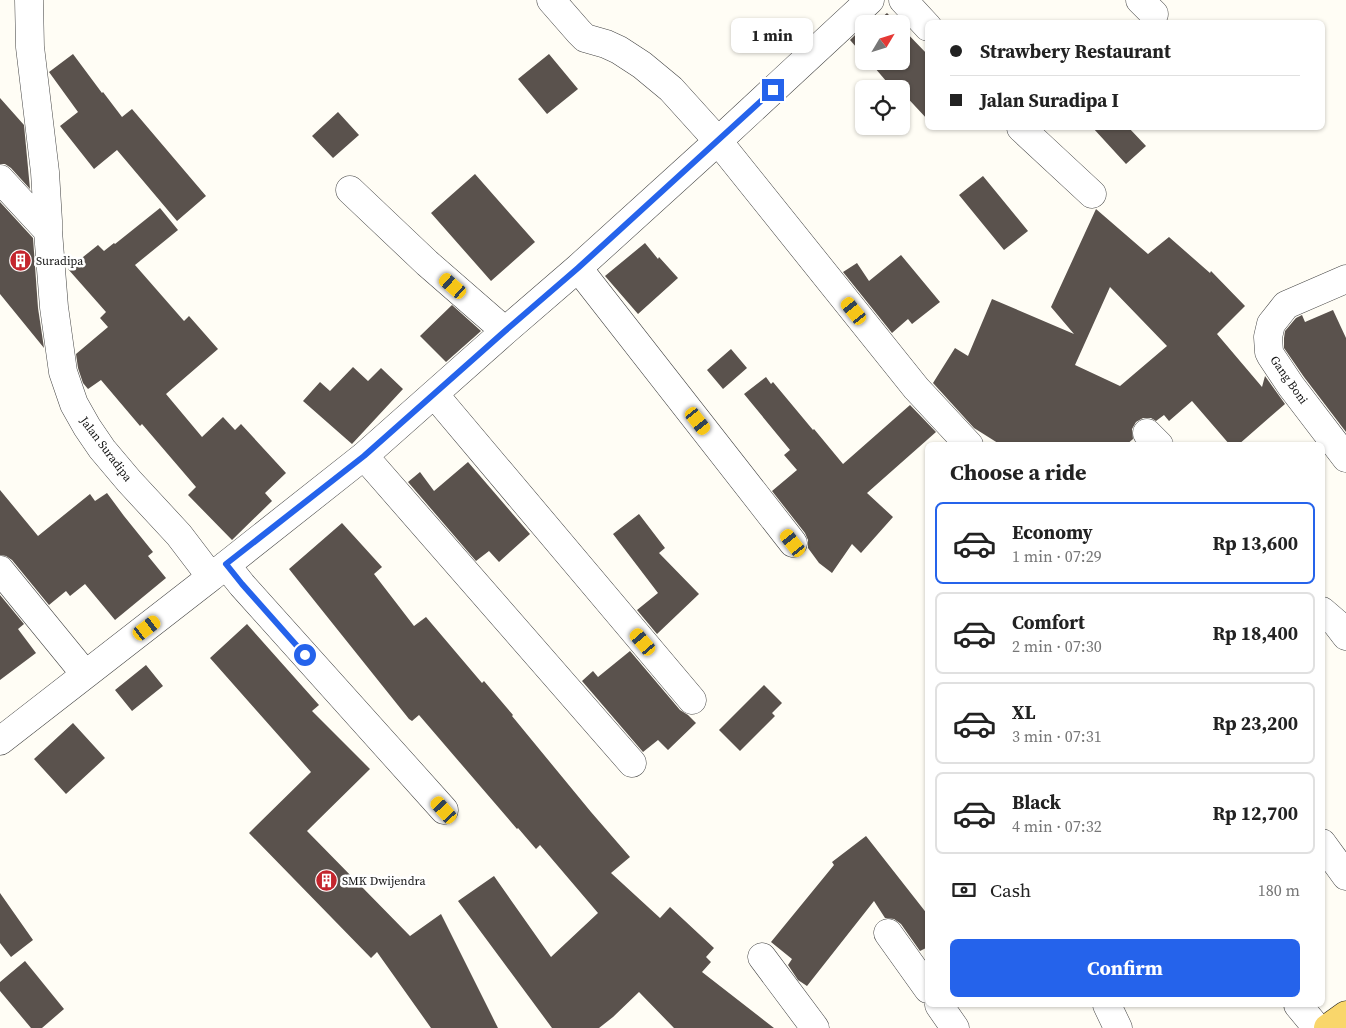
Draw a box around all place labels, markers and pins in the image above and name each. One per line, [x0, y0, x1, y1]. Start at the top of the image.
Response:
building icon: Suradipa [8, 249, 32, 273]
place label: Suradipa [36, 253, 84, 269]
building icon: SMK Dwijendra [314, 869, 338, 893]
place label: SMK Dwijendra [342, 873, 426, 889]

